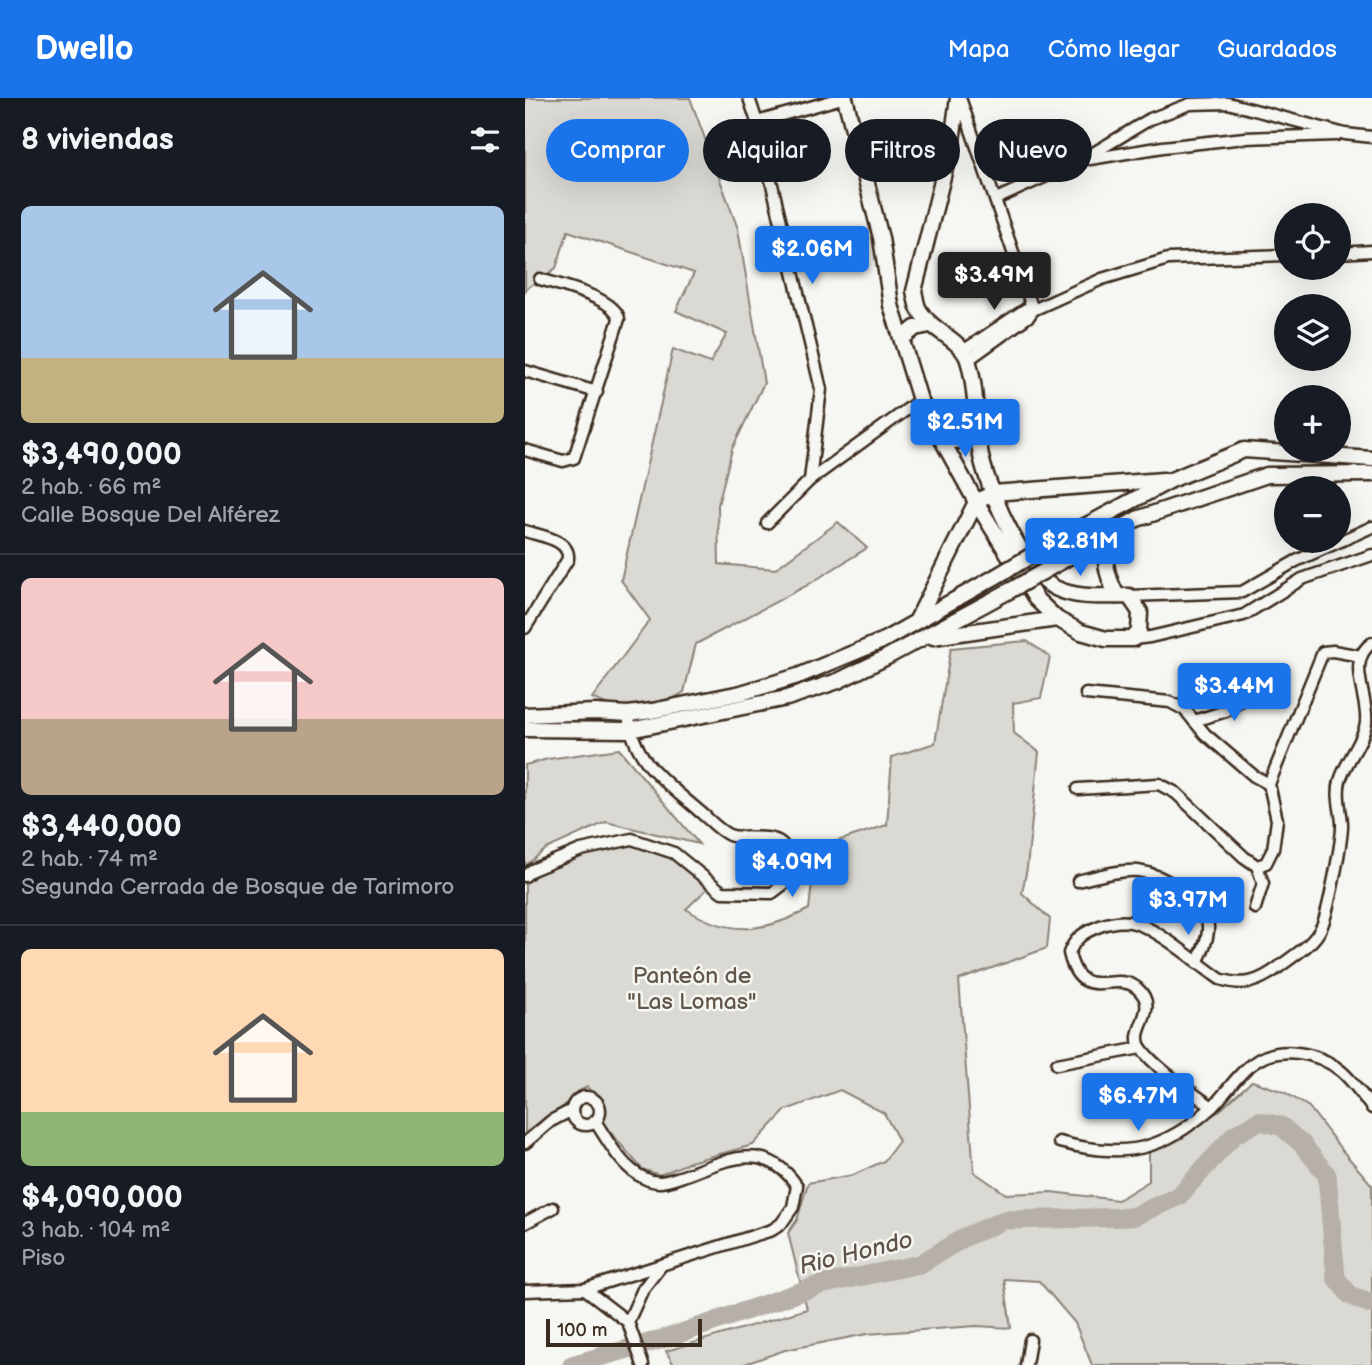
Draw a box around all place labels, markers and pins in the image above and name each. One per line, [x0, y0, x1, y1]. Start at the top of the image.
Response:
pin: $2.06M [755, 226, 869, 286]
pin: $3.49M [937, 252, 1051, 312]
pin: $2.51M [908, 400, 1022, 459]
pin: $2.81M [1023, 518, 1137, 578]
pin: $3.44M [1177, 664, 1291, 723]
pin: $4.09M [735, 840, 849, 899]
pin: $3.97M [1131, 878, 1245, 937]
pin: $6.47M [1081, 1074, 1195, 1133]

